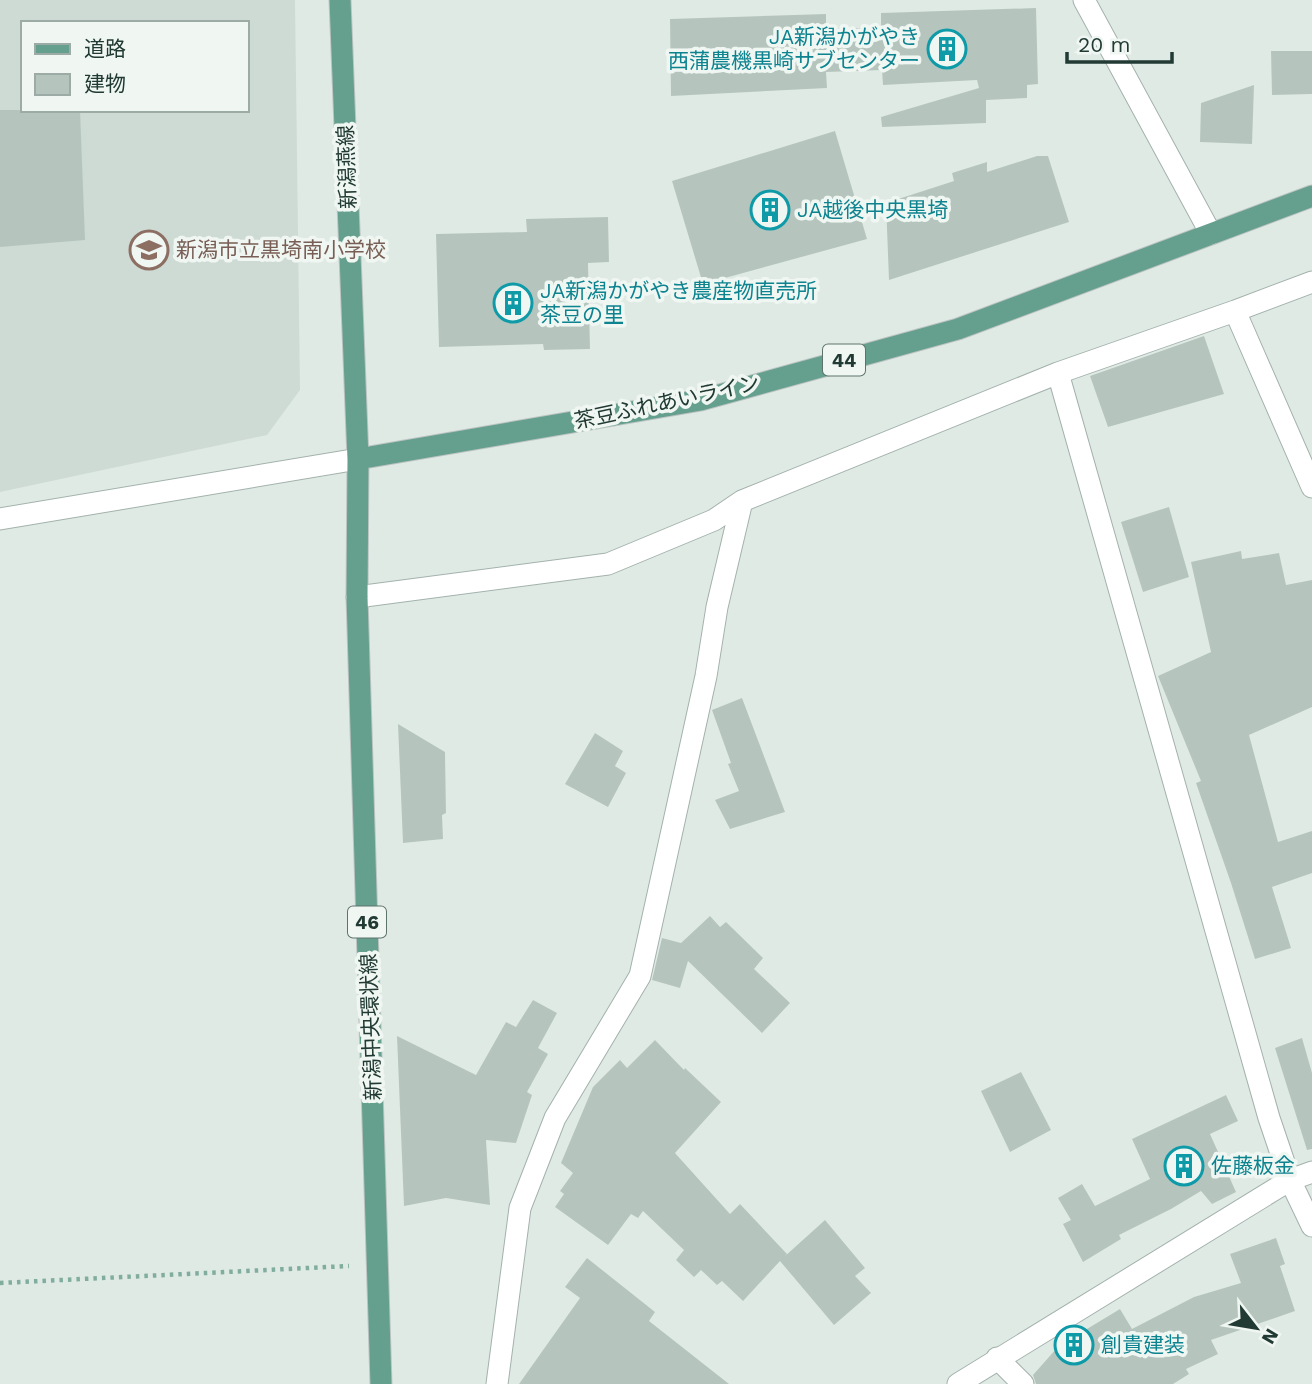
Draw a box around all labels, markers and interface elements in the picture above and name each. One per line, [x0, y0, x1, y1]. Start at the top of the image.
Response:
legend [21, 21, 248, 112]
scale bar [1067, 21, 1172, 65]
place label: JA新潟かがやき 西蒲農機黒崎サブセンター [668, 24, 920, 73]
building icon: JA新潟かがやき 西蒲農機黒崎サブセンター [926, 28, 968, 70]
text: 20 m [1078, 32, 1130, 57]
text: 道路 [84, 36, 126, 61]
text: 建物 [84, 71, 126, 96]
street label: 新潟燕線 [333, 125, 360, 209]
building icon: JA越後中央黒埼 [749, 189, 791, 231]
place label: JA越後中央黒埼 [797, 197, 948, 222]
school or university icon: 新潟市立黒埼南小学校 [128, 229, 170, 271]
place label: 新潟市立黒埼南小学校 [176, 237, 386, 262]
place label: JA新潟かがやき農産物直売所 茶豆の里 [540, 278, 817, 327]
building icon: JA新潟かがやき農産物直売所 茶豆の里 [492, 282, 534, 324]
road number: 44 [823, 344, 865, 376]
street label: 茶豆ふれあいライン [572, 370, 762, 433]
road number: 46 [348, 906, 386, 938]
street label: 新潟中央環状線 [355, 953, 386, 1101]
building icon: 佐藤板金 [1163, 1145, 1205, 1187]
place label: 佐藤板金 [1211, 1153, 1295, 1178]
north arrow [1221, 1293, 1291, 1363]
building icon: 創貴建装 [1053, 1324, 1095, 1366]
text: N [1257, 1325, 1284, 1348]
place label: 創貴建装 [1101, 1332, 1185, 1357]

